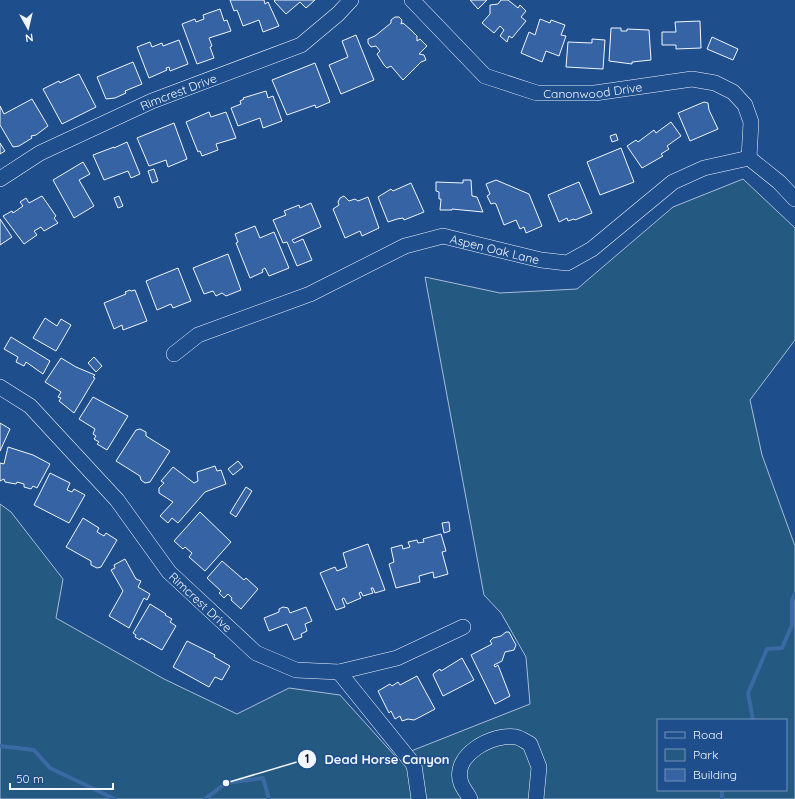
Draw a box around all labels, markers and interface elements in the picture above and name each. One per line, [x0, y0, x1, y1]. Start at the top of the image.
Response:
north arrow [8, 8, 48, 48]
text: N [24, 30, 34, 45]
street label: Rimcrest Drive [137, 70, 219, 113]
street label: Canonwood Drive [543, 79, 643, 101]
street label: Aspen Oak Lane [449, 231, 541, 267]
street label: Rimcrest Drive [166, 569, 236, 635]
legend [657, 719, 787, 791]
text: Road [693, 727, 723, 742]
callout: Dead Horse Canyon [297, 747, 458, 772]
text: Park [693, 747, 718, 762]
text: 1 [305, 751, 309, 766]
text: Dead Horse Canyon [324, 751, 450, 767]
scale bar [10, 765, 113, 791]
text: Building [693, 767, 737, 782]
text: 50 m [16, 771, 44, 786]

